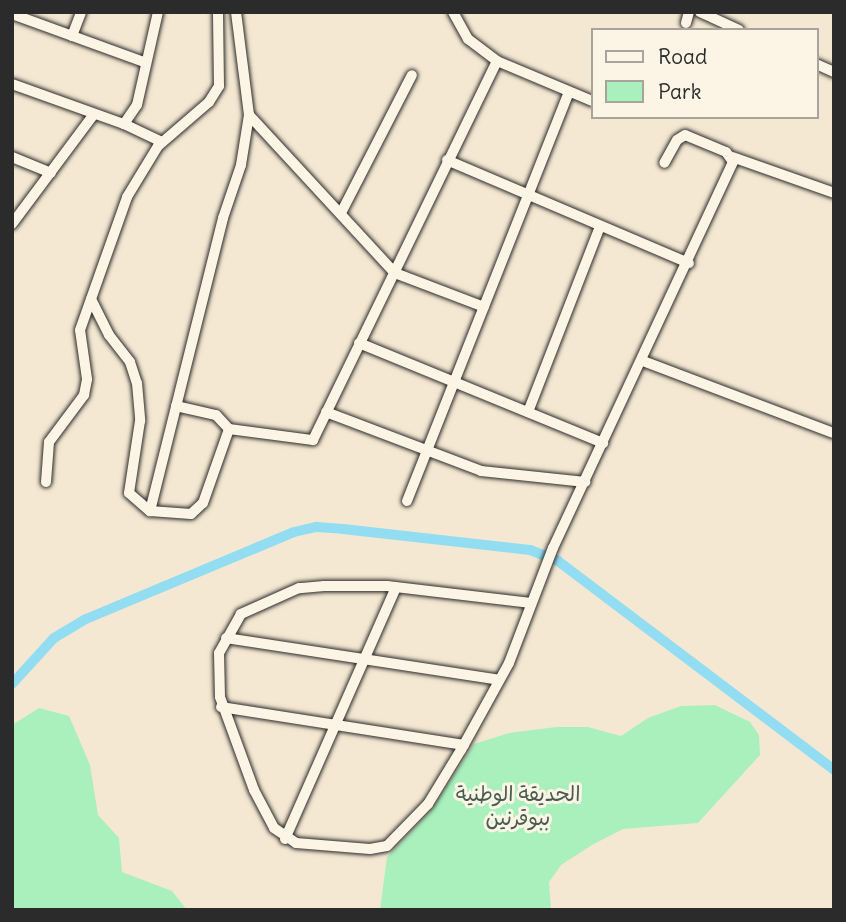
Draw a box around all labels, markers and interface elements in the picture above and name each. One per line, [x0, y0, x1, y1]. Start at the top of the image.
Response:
legend [590, 28, 818, 119]
text: Road [658, 43, 707, 70]
text: Park [658, 78, 701, 105]
park label: الحديقة الوطنية ببوقرنين [456, 781, 580, 831]

